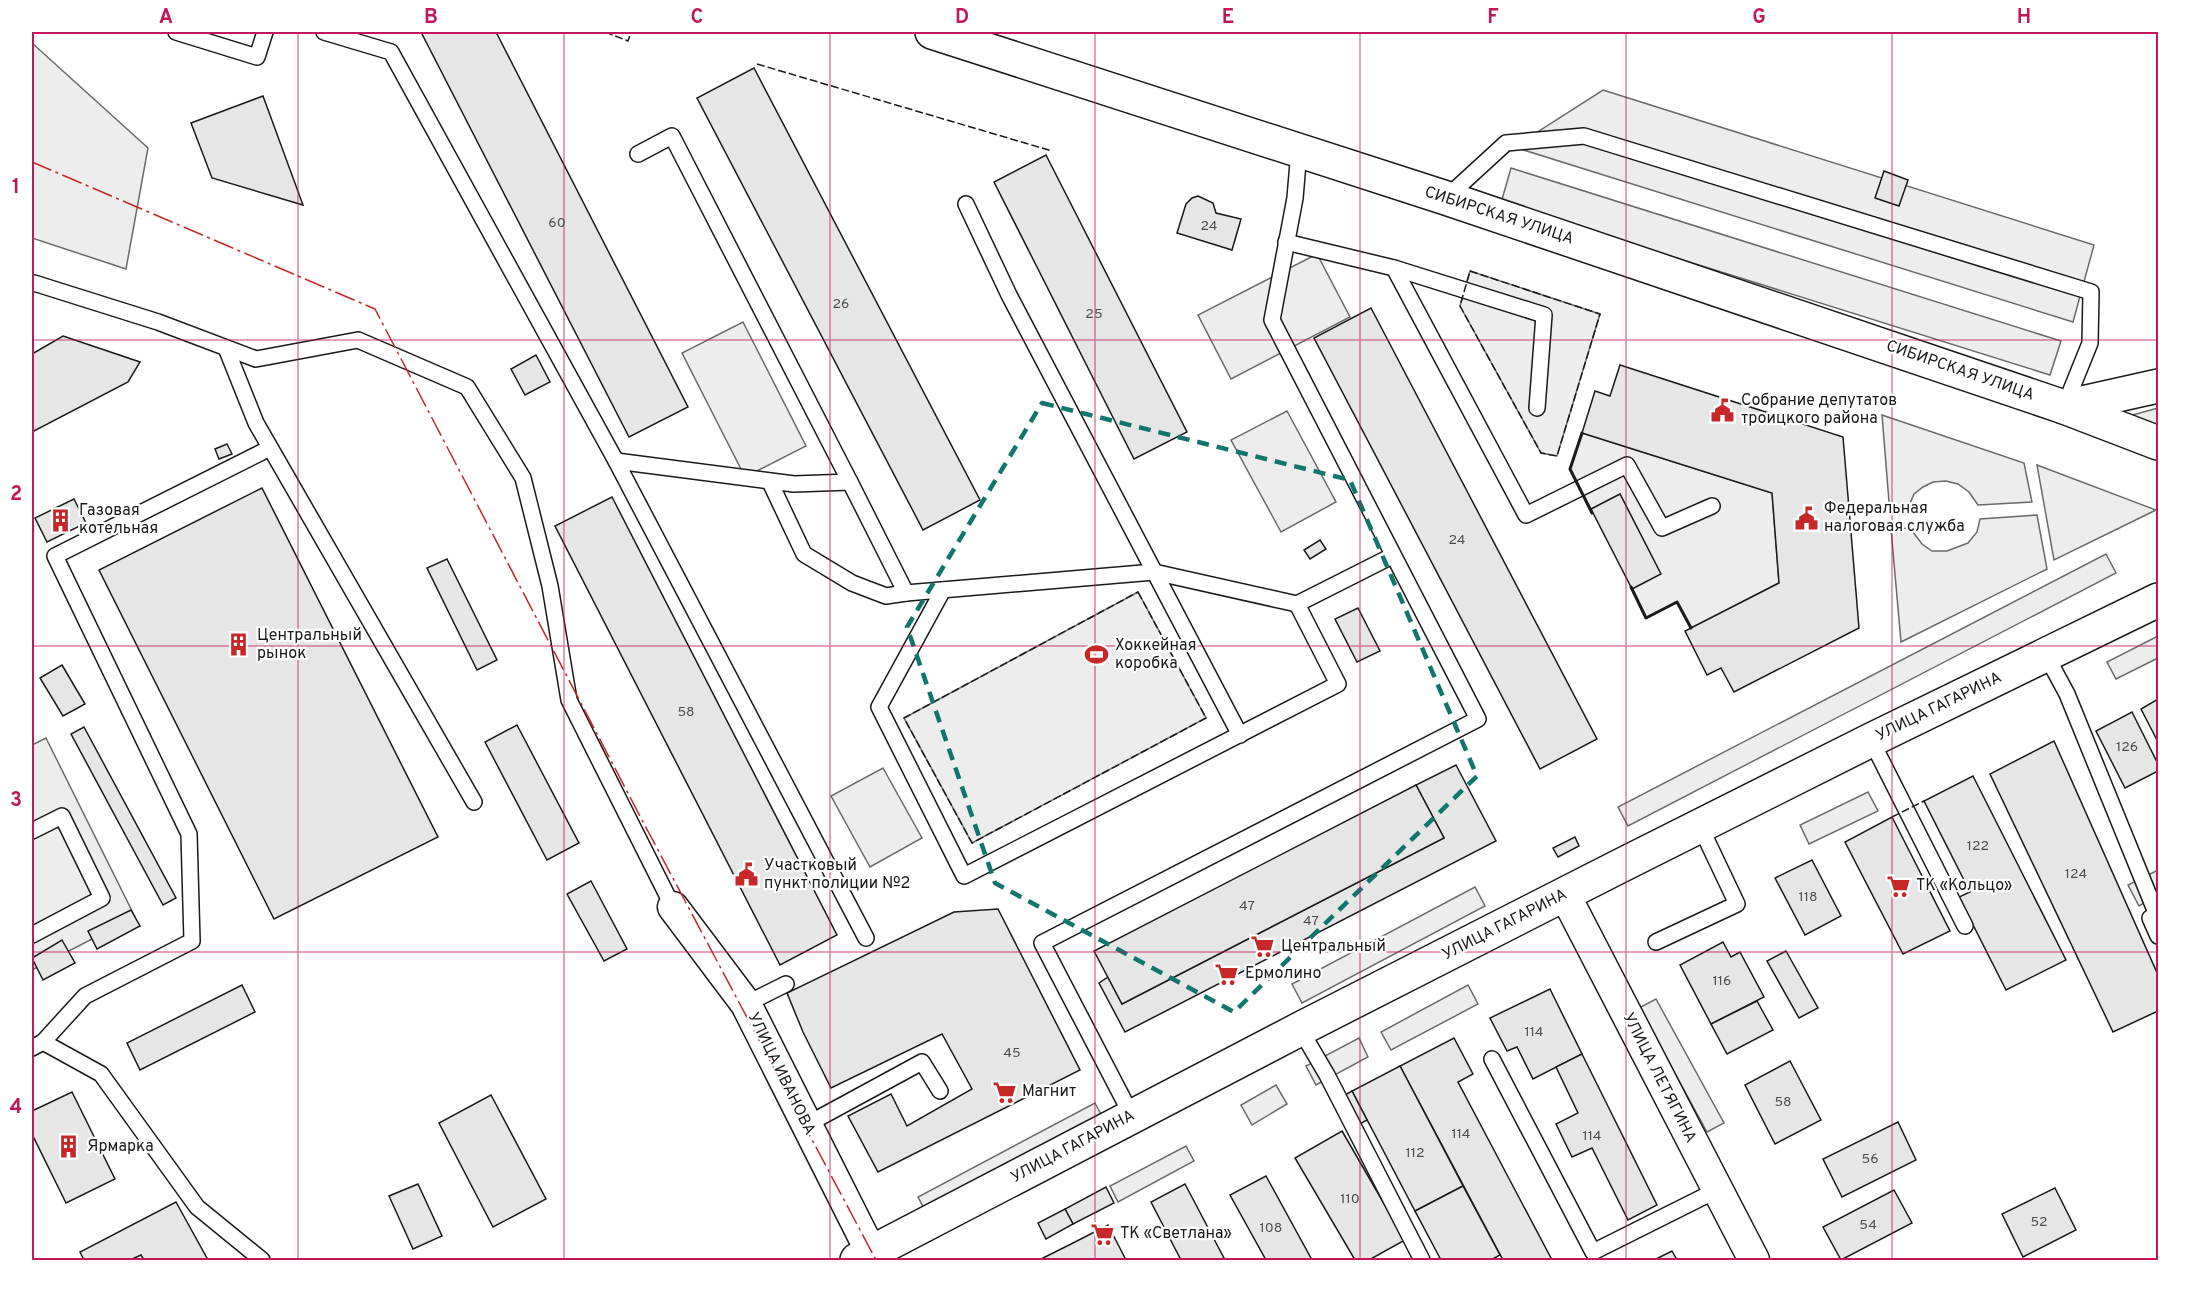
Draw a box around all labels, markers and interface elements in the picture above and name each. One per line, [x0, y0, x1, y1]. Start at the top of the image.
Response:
text: A [159, 5, 173, 31]
text: B [424, 5, 438, 31]
text: C [691, 5, 703, 31]
text: D [955, 5, 969, 31]
text: E [1222, 5, 1234, 31]
text: F [1487, 5, 1499, 31]
text: G [1752, 5, 1766, 31]
text: H [2017, 5, 2031, 31]
text: 1 [12, 175, 20, 201]
street label: СИБИРСКАЯ УЛИЦА [1422, 182, 1576, 250]
house number: 60 [548, 215, 566, 232]
house number: 24 [1200, 218, 1218, 235]
house number: 26 [833, 296, 849, 313]
house number: 25 [1085, 306, 1103, 323]
street label: СИБИРСКАЯ УЛИЦА [1883, 336, 2037, 406]
place label: Собрание депутатов троицкого района [1741, 391, 1897, 429]
public building icon: Собрание депутатов троицкого района [1710, 397, 1736, 423]
text: 2 [10, 482, 22, 508]
place label: Федеральная налоговая служба [1824, 499, 1965, 537]
place label: Газовая котельная [79, 501, 158, 539]
public building icon: Федеральная налоговая служба [1793, 505, 1819, 531]
building icon: Газовая котельная [48, 507, 74, 533]
house number: 24 [1448, 532, 1466, 549]
place label: Центральный рынок [257, 626, 362, 664]
building icon: Центральный рынок [226, 632, 252, 658]
place label: Хоккейная коробка [1115, 636, 1197, 674]
sports icon: Хоккейная коробка [1084, 642, 1110, 668]
street label: УЛИЦА ГАГАРИНА [1873, 668, 2005, 746]
house number: 58 [677, 704, 695, 721]
house number: 126 [2116, 739, 2138, 756]
text: 3 [10, 788, 22, 814]
house number: 122 [1967, 838, 1989, 855]
place label: Участковый пункт полиции №2 [764, 856, 910, 894]
public building icon: Участковый пункт полиции №2 [733, 862, 759, 888]
house number: 124 [2065, 866, 2087, 883]
supermarket icon: ТК «Кольцо» [1885, 873, 1911, 899]
place label: ТК «Кольцо» [1916, 876, 2012, 896]
street label: УЛИЦА ГАГАРИНА [1439, 885, 1571, 965]
house number: 118 [1799, 889, 1818, 906]
house number: 47 [1239, 898, 1255, 915]
house number: 47 [1303, 913, 1319, 930]
supermarket icon: Центральный [1250, 934, 1276, 960]
place label: Центральный [1281, 937, 1386, 957]
supermarket icon: Ермолино [1214, 961, 1240, 987]
place label: Ермолино [1245, 964, 1321, 984]
house number: 116 [1713, 973, 1731, 990]
street label: УЛИЦА ИВАНОВА [743, 1009, 819, 1139]
street label: УЛИЦА ЛЕТЯГИНА [1618, 1010, 1701, 1147]
house number: 114 [1525, 1024, 1543, 1041]
house number: 45 [1003, 1045, 1021, 1062]
supermarket icon: Магнит [991, 1079, 1017, 1105]
place label: Магнит [1022, 1082, 1076, 1102]
house number: 58 [1774, 1094, 1792, 1111]
text: 4 [10, 1095, 22, 1121]
street label: УЛИЦА ГАГАРИНА [1008, 1106, 1138, 1188]
house number: 114 [1452, 1126, 1470, 1143]
house number: 114 [1583, 1128, 1601, 1145]
building icon: Ярмарка [56, 1134, 82, 1160]
place label: Ярмарка [87, 1137, 154, 1157]
house number: 112 [1405, 1145, 1425, 1162]
house number: 56 [1861, 1151, 1879, 1168]
house number: 110 [1340, 1191, 1360, 1208]
house number: 52 [2030, 1214, 2048, 1231]
house number: 54 [1859, 1217, 1877, 1234]
house number: 108 [1260, 1220, 1282, 1237]
supermarket icon: ТК «Светлана» [1089, 1221, 1115, 1247]
place label: ТК «Светлана» [1120, 1224, 1232, 1244]

